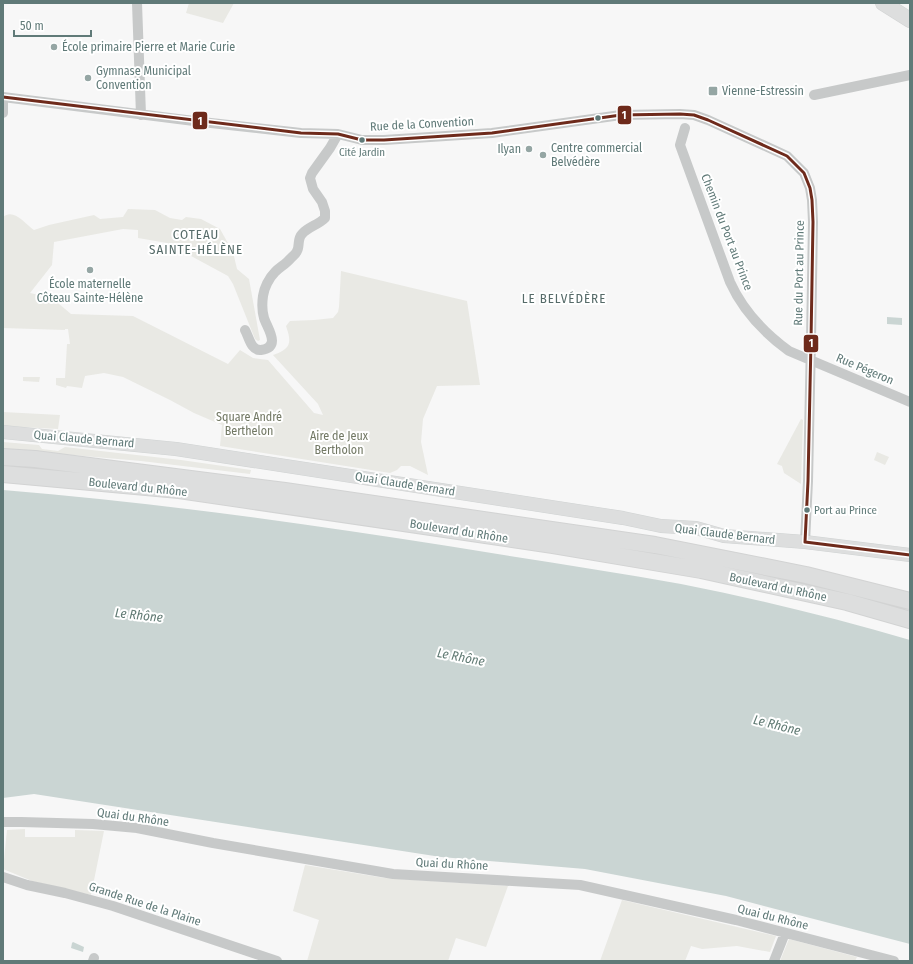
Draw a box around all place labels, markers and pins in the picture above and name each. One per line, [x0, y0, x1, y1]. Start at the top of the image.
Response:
place label: École primaire Pierre et Marie Curie [62, 39, 235, 54]
marker: École primaire Pierre et Marie Curie [49, 42, 59, 52]
place label: Gymnase Municipal Convention [96, 64, 191, 92]
marker: Gymnase Municipal Convention [83, 73, 93, 83]
place label: Vienne-Estressin [722, 84, 804, 98]
marker: Vienne-Estressin [707, 85, 719, 97]
unlabelled marker [593, 113, 603, 123]
marker: Cité Jardin [357, 135, 367, 145]
place label: Centre commercial Belvédère [551, 141, 642, 169]
place label: Ilyan [497, 142, 521, 156]
marker: Ilyan [524, 144, 534, 154]
place label: Cité Jardin [339, 146, 385, 159]
marker: Centre commercial Belvédère [538, 150, 548, 160]
marker: École maternelle Côteau Sainte-Hélène [85, 265, 95, 275]
place label: École maternelle Côteau Sainte-Hélène [37, 276, 143, 305]
place label: Port au Prince [814, 504, 877, 517]
marker: Port au Prince [802, 505, 812, 515]

